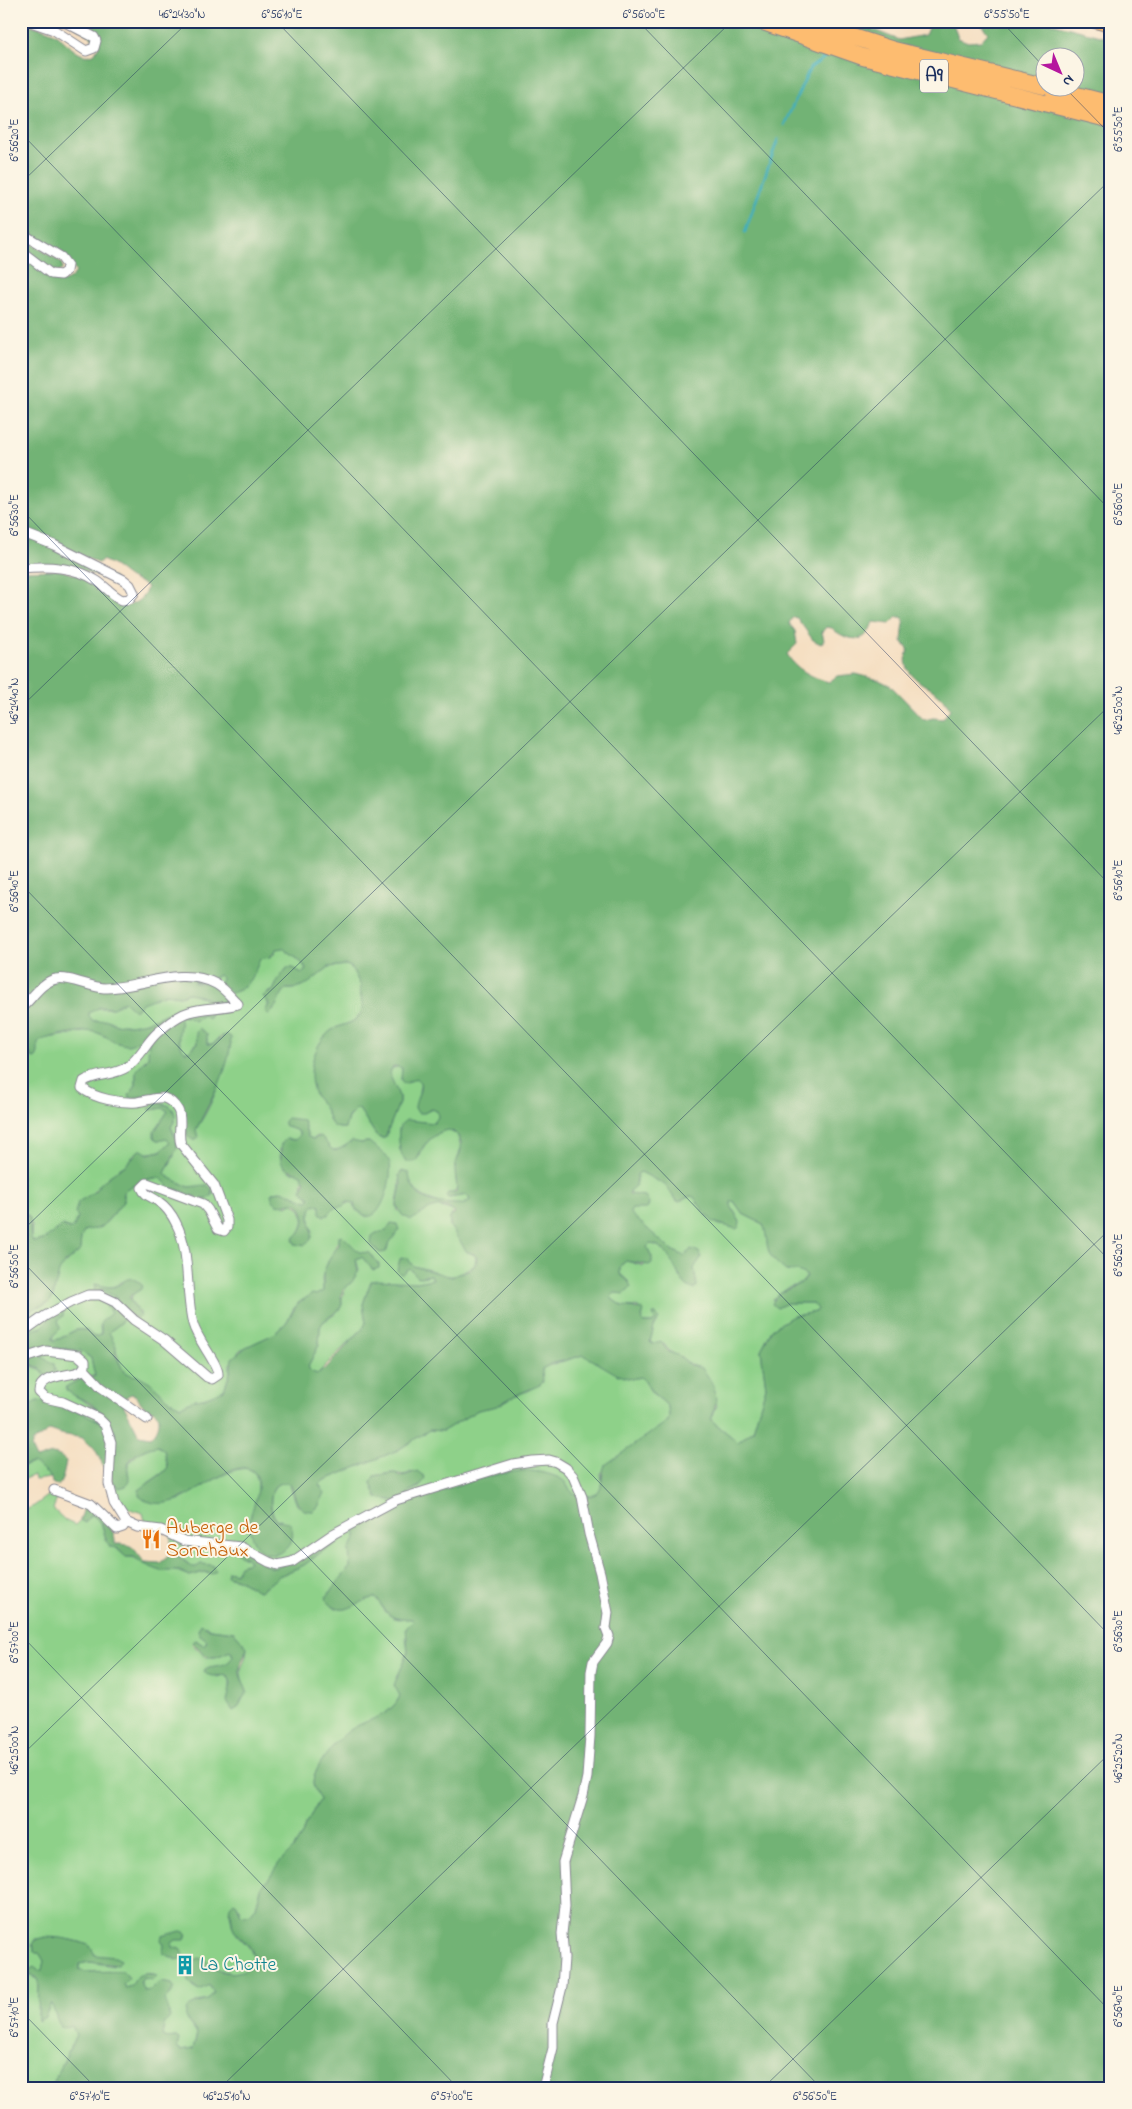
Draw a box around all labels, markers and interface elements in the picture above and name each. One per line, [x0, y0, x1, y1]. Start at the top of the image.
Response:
text: 46°24'30"N [159, 6, 205, 24]
text: 6°56'10"E [262, 6, 302, 24]
text: 6°56'00"E [623, 6, 665, 24]
text: 6°55'50"E [984, 6, 1030, 24]
north arrow [1034, 48, 1084, 98]
road number: A9 [920, 59, 948, 92]
text: N [1057, 69, 1079, 91]
text: 6°55'50"E [1110, 106, 1128, 152]
text: 6°56'20"E [6, 118, 24, 162]
text: 6°56'00"E [1110, 483, 1128, 525]
text: 6°56'30"E [6, 494, 24, 536]
text: 46°24'40"N [6, 678, 24, 724]
text: 46°25'00"N [1110, 686, 1128, 734]
text: 6°56'10"E [1110, 860, 1128, 900]
text: 6°56'40"E [6, 870, 24, 912]
text: 6°56'20"E [1110, 1233, 1128, 1277]
text: 6°56'50"E [6, 1244, 24, 1288]
place label: Auberge de Sonchaux [166, 1514, 259, 1566]
restaurant icon: Auberge de Sonchaux [140, 1528, 162, 1550]
text: 6°56'30"E [1110, 1610, 1128, 1652]
text: 6°57'00"E [6, 1621, 24, 1663]
text: 46°25'00"N [6, 1726, 24, 1774]
text: 46°25'20"N [1110, 1733, 1128, 1783]
place label: La Chotte [200, 1951, 277, 1980]
building icon: La Chotte [174, 1954, 196, 1976]
text: 6°56'40"E [1110, 1985, 1128, 2027]
text: 6°57'10"E [6, 1997, 24, 2037]
text: 6°57'10"E [70, 2088, 110, 2106]
text: 46°25'10"N [203, 2088, 251, 2106]
text: 6°57'00"E [431, 2088, 473, 2106]
text: 6°56'50"E [793, 2088, 837, 2106]

